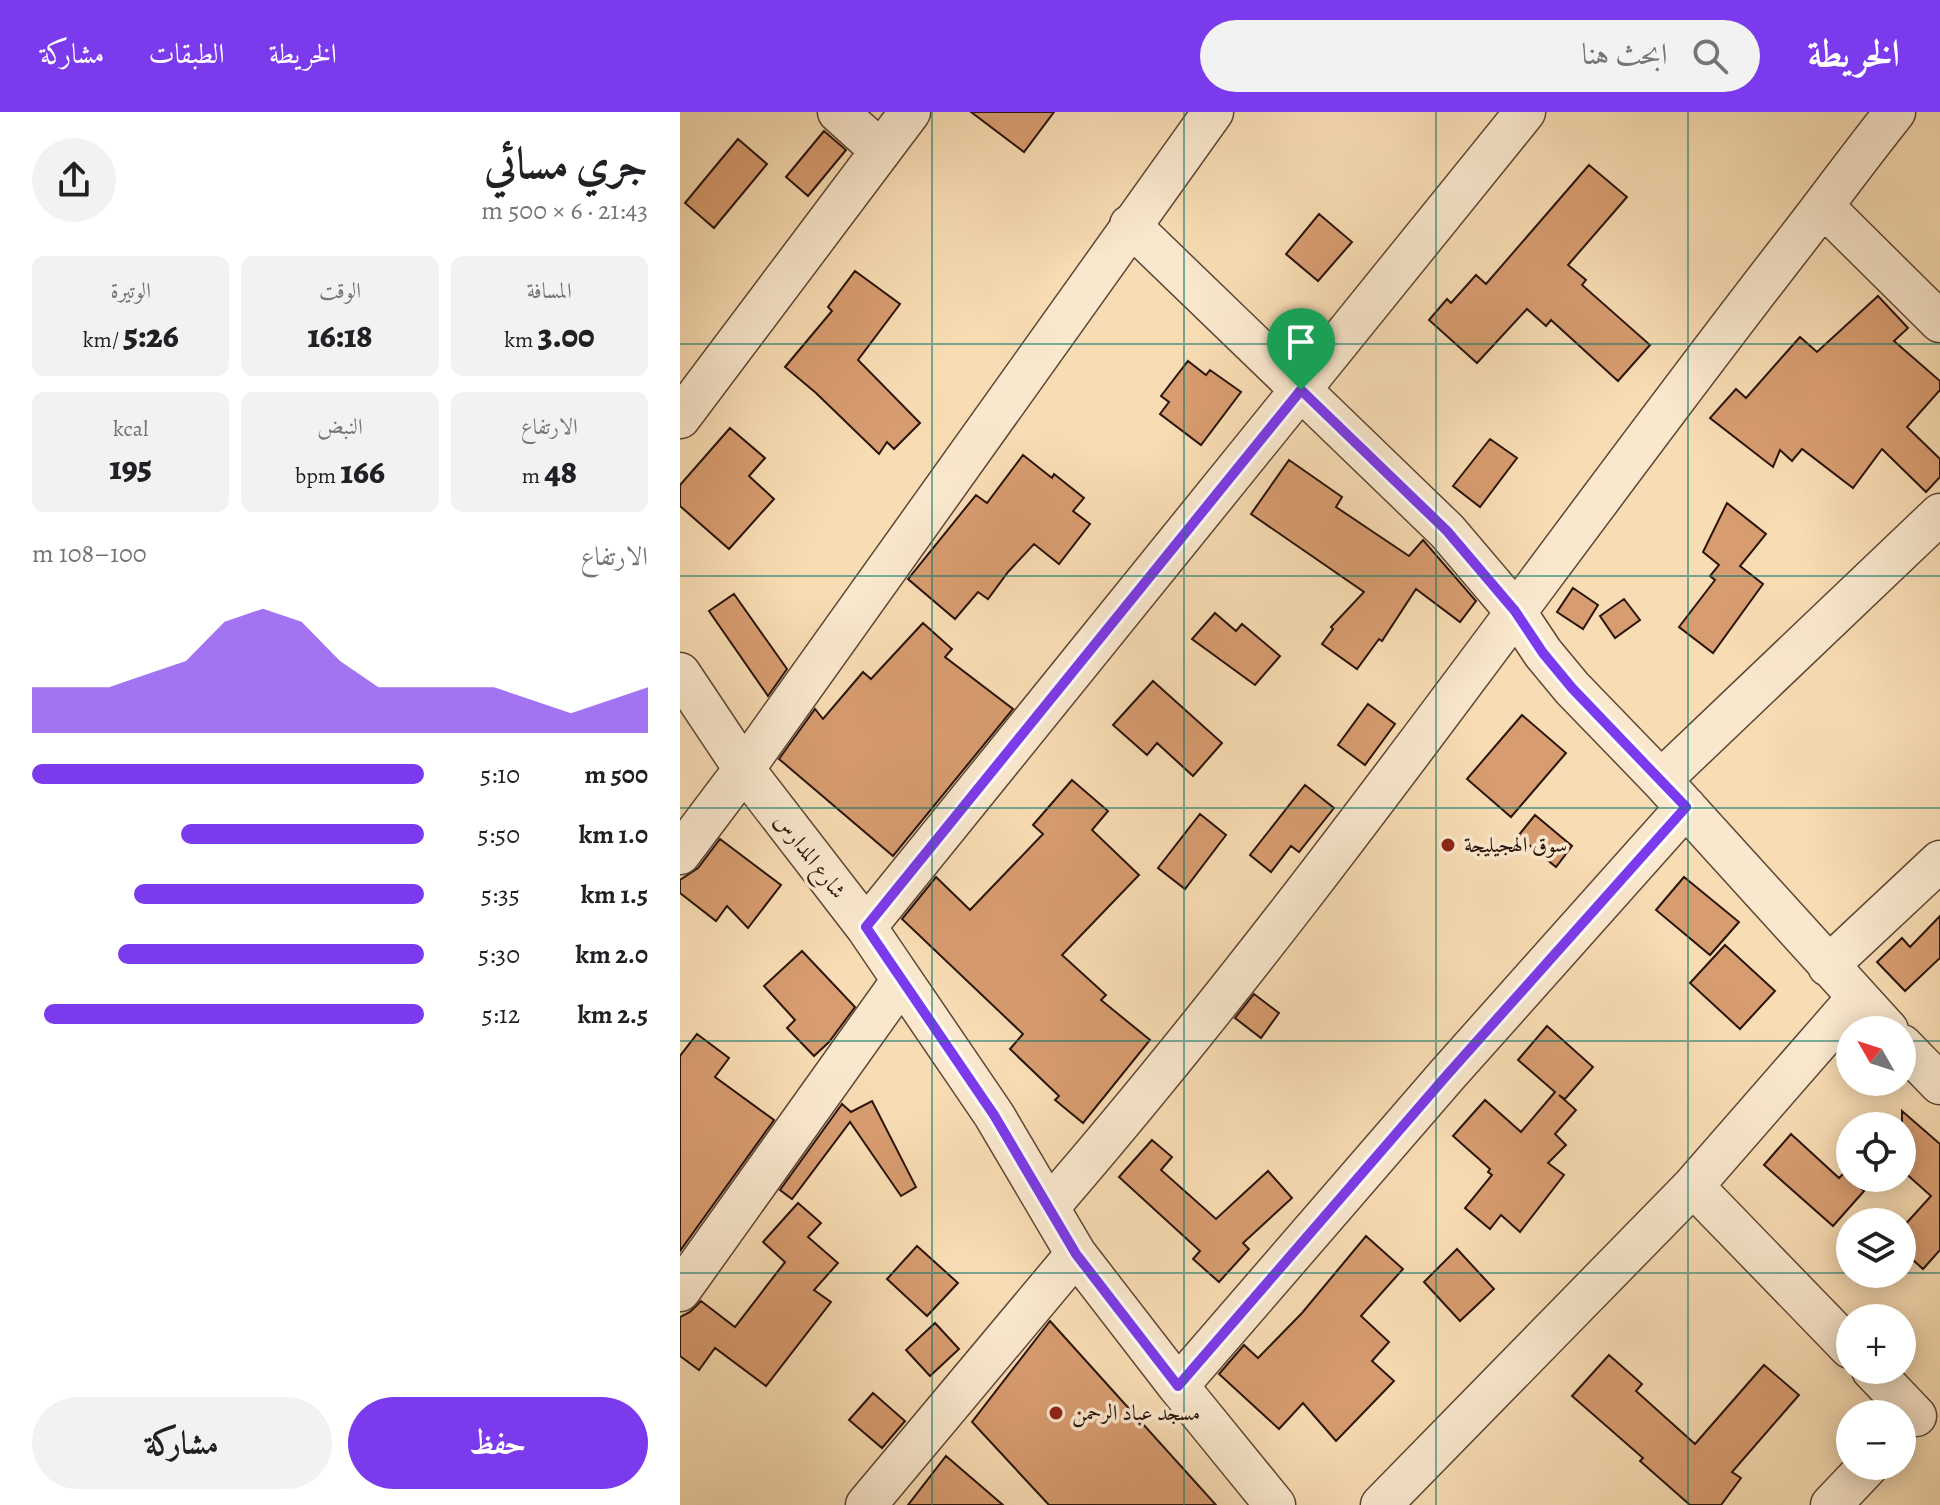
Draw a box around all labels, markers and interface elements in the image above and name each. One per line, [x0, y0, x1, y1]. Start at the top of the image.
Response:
search box [1200, 20, 1760, 92]
text: الخريطة [1808, 27, 1900, 79]
text: ابحث هنا [1582, 34, 1668, 74]
icon: search [1688, 34, 1732, 78]
text: مشاركة [40, 35, 104, 73]
text: الطبقات [148, 35, 225, 73]
text: الخريطة [269, 35, 337, 73]
text: جري مسائي [484, 133, 648, 193]
button: share [32, 138, 116, 222]
text: 21:43 · 6 × 500 m [481, 193, 648, 228]
text: الوتيرة [110, 276, 151, 306]
text: الوقت [319, 276, 361, 306]
text: المسافة [527, 276, 572, 306]
pin [1267, 308, 1335, 390]
text: 5:26 [124, 312, 179, 359]
text: 16:18 [307, 312, 373, 359]
text: 3.00 [538, 312, 595, 359]
icon: arrive [1279, 320, 1323, 364]
text: /km [83, 325, 124, 355]
text: km [504, 325, 538, 355]
text: النبض [317, 412, 363, 442]
text: الارتفاع [521, 412, 578, 442]
text: kcal [113, 414, 148, 444]
text: 195 [109, 444, 152, 491]
text: 166 [341, 448, 385, 495]
text: 48 [544, 448, 577, 495]
text: bpm [295, 461, 341, 491]
text: m [522, 461, 544, 491]
text: 100–108 m [32, 536, 147, 571]
text: الارتفاع [581, 539, 648, 574]
text: 5:10 [480, 757, 520, 792]
text: 500 m [584, 757, 648, 792]
street label: شارع المدارس [765, 807, 853, 907]
text: 5:50 [478, 817, 520, 852]
text: 1.0 km [579, 817, 648, 852]
place label: سوق الهجيليجة [1464, 830, 1567, 860]
marker: سوق الهجيليجة [1439, 836, 1457, 854]
text: 5:35 [481, 877, 520, 912]
text: 1.5 km [581, 877, 648, 912]
text: 5:30 [478, 937, 520, 972]
text: 2.0 km [575, 937, 648, 972]
text: 5:12 [481, 997, 520, 1032]
text: 2.5 km [577, 997, 648, 1032]
north arrow [1836, 1016, 1916, 1096]
map controls [1836, 1016, 1916, 1480]
button: locate [1836, 1112, 1916, 1192]
button: layers [1836, 1208, 1916, 1288]
button: + [1836, 1304, 1916, 1384]
button: مشاركة [32, 1397, 332, 1489]
button: حفظ [348, 1397, 648, 1489]
place label: مسجد عباد الرحمن [1072, 1398, 1200, 1428]
button: − [1836, 1400, 1916, 1480]
marker: مسجد عباد الرحمن [1047, 1404, 1065, 1422]

